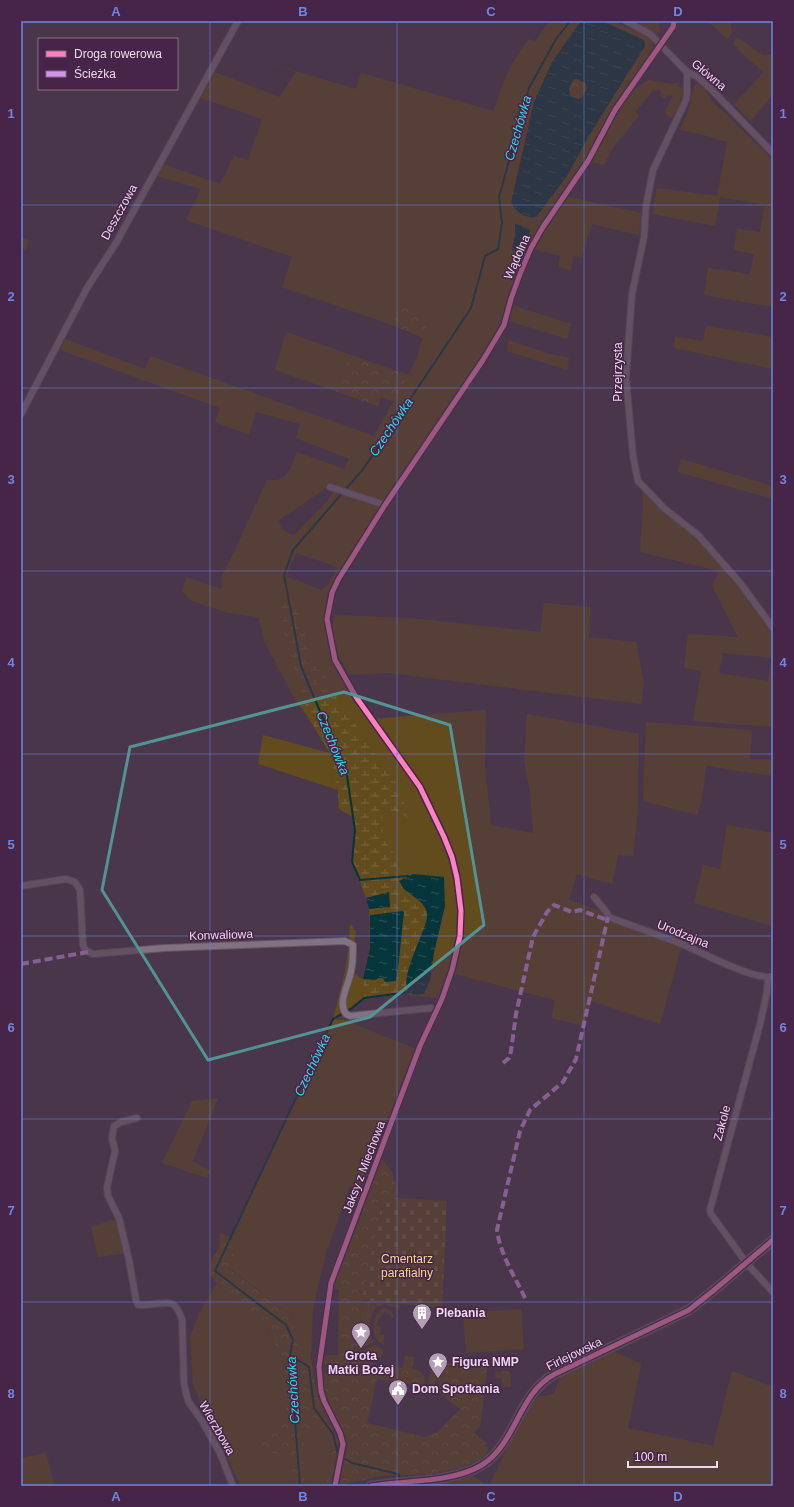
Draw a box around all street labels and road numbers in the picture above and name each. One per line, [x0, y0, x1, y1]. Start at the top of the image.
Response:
street label: Główna [689, 57, 729, 94]
street label: Deszczowa [98, 181, 140, 242]
street label: Wądolna [501, 232, 533, 281]
street label: Przejrzysta [611, 342, 625, 402]
street label: Urodzajna [655, 917, 711, 951]
street label: Konwaliowa [189, 927, 254, 943]
street label: Zakole [711, 1103, 734, 1142]
street label: Jaksy z Miechowa [340, 1119, 388, 1215]
street label: Firlejowska [544, 1334, 604, 1373]
street label: Wierzbowa [196, 1399, 238, 1457]

